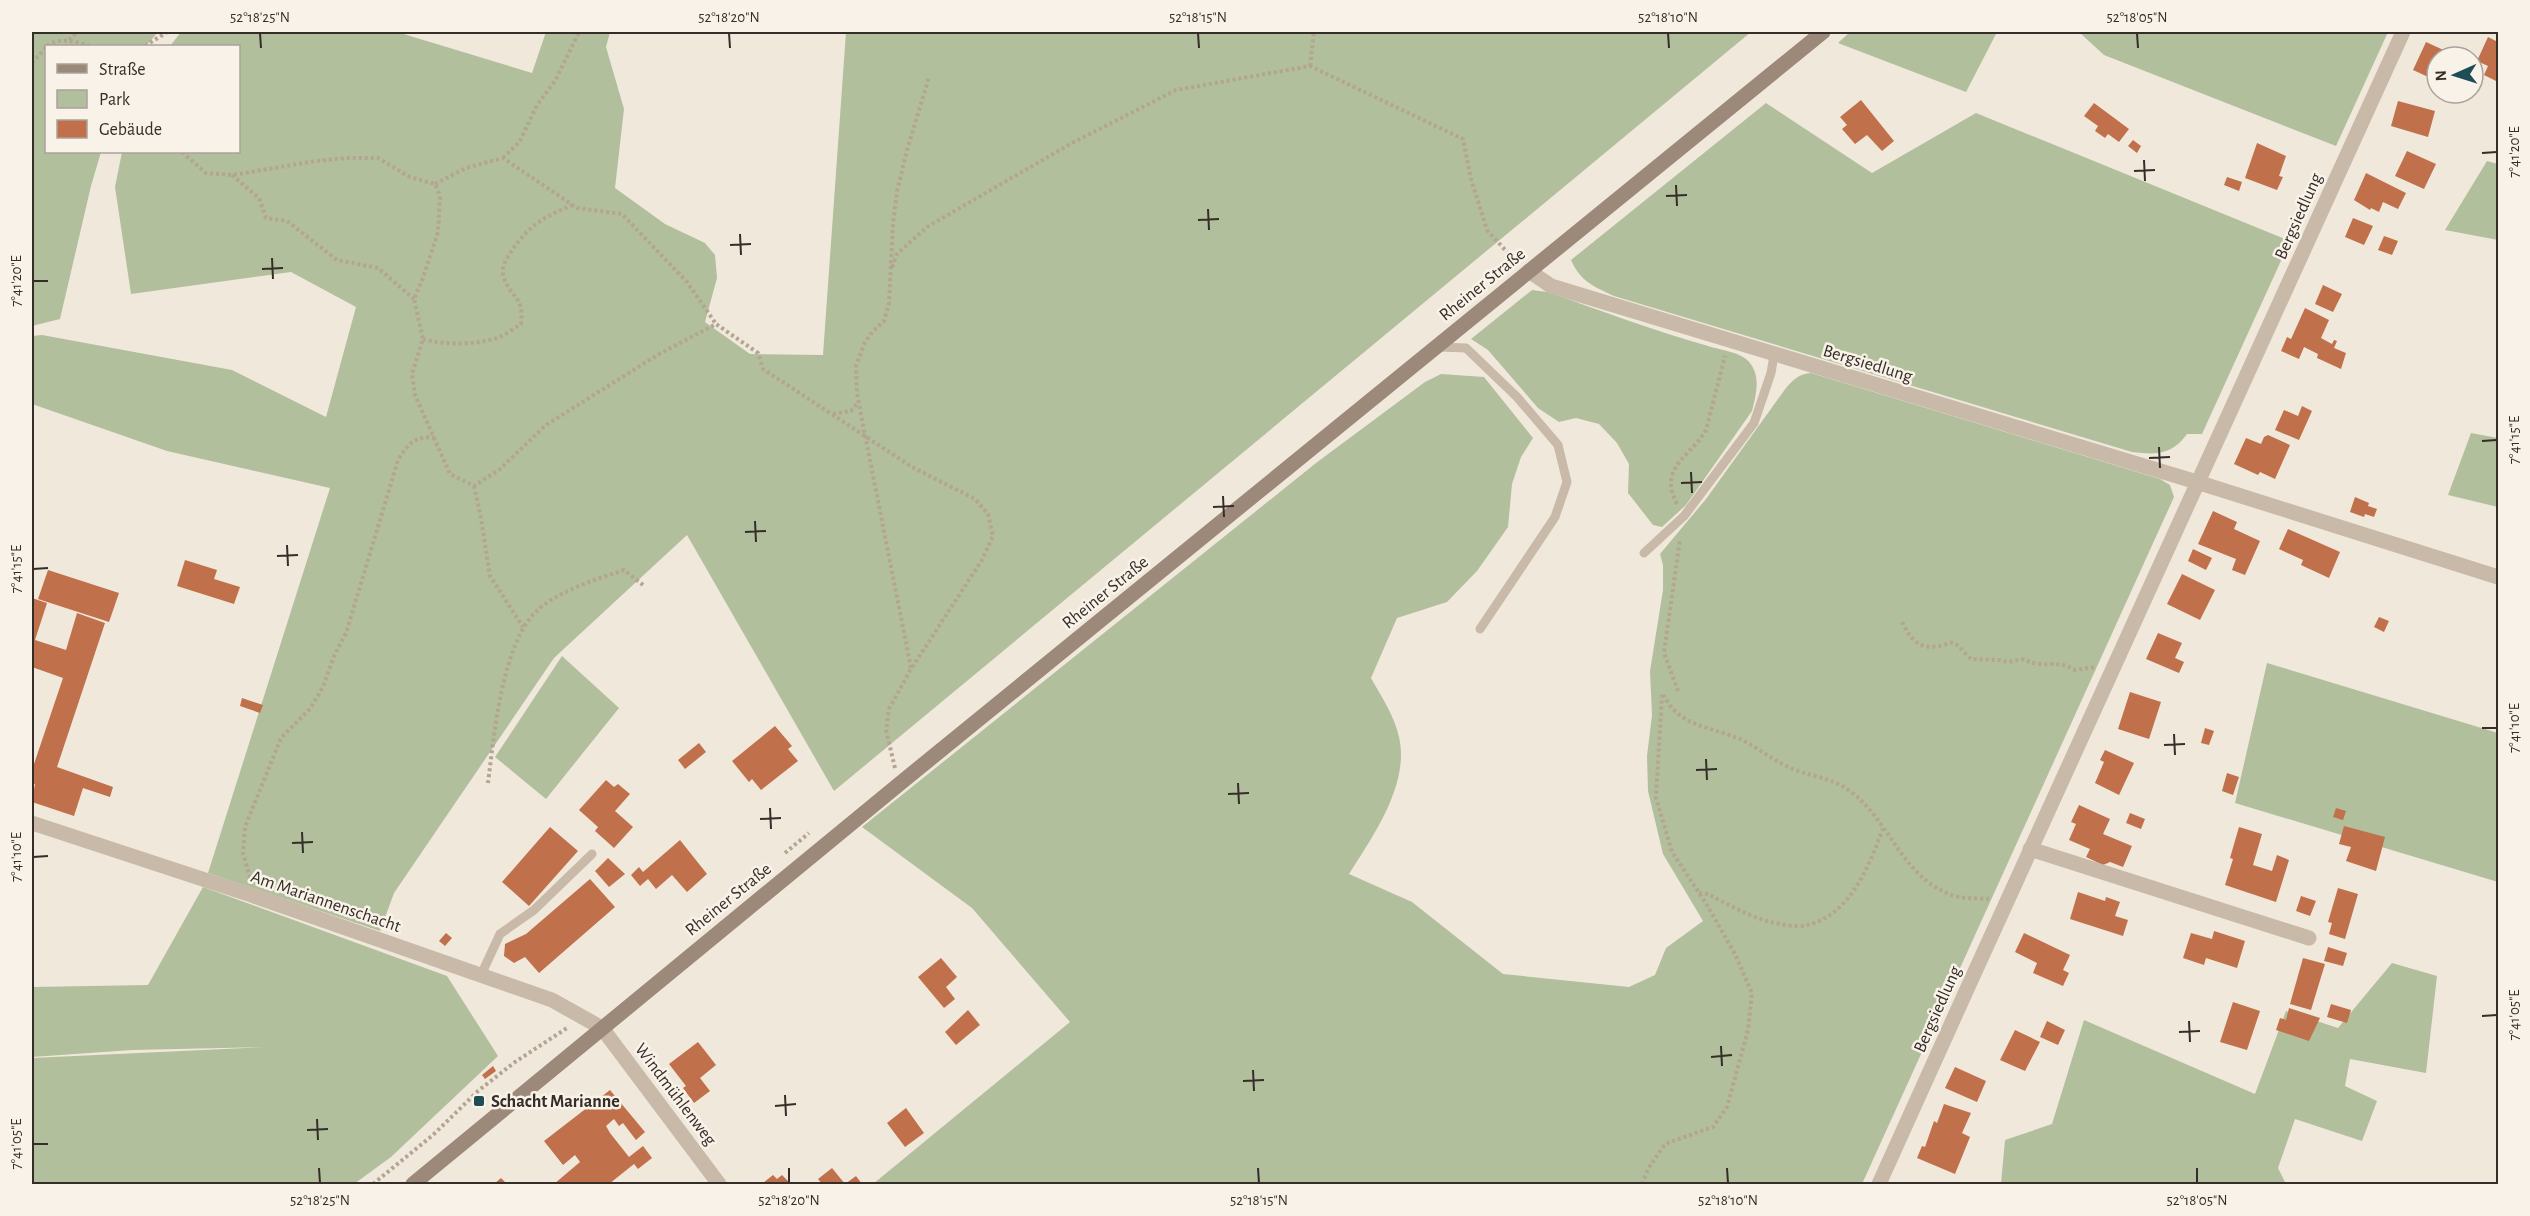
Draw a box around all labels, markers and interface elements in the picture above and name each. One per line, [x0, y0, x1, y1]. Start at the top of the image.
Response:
text: 52°18'25"N [230, 10, 290, 25]
text: 52°18'20"N [698, 10, 760, 25]
text: 52°18'15"N [1169, 10, 1227, 25]
text: 52°18'10"N [1638, 10, 1698, 25]
text: 52°18'05"N [2107, 10, 2167, 25]
legend [45, 45, 240, 153]
north arrow [2425, 45, 2485, 105]
text: Straße [99, 61, 145, 79]
text: N [2433, 70, 2449, 82]
text: Park [99, 91, 131, 109]
text: Gebäude [99, 121, 162, 139]
text: 7°41'20"E [2507, 126, 2522, 178]
street label: Bergsiedlung [2272, 170, 2326, 262]
street label: Rheiner Straße [1436, 245, 1529, 325]
text: 7°41'20"E [9, 255, 24, 307]
street label: Bergsiedlung [1821, 342, 1915, 386]
text: 7°41'15"E [2507, 416, 2522, 464]
text: 7°41'15"E [9, 545, 24, 593]
street label: Rheiner Straße [1059, 553, 1152, 633]
text: 7°41'10"E [2507, 703, 2522, 753]
text: 7°41'10"E [9, 832, 24, 882]
street label: Rheiner Straße [682, 860, 775, 940]
street label: Am Mariannenschacht [248, 868, 403, 936]
street label: Bergsiedlung [1911, 963, 1965, 1055]
text: 7°41'05"E [2507, 989, 2522, 1041]
street label: Windmühlenweg [631, 1040, 719, 1149]
place label: Schacht Marianne [491, 1093, 620, 1111]
marker: Schacht Marianne [472, 1094, 486, 1108]
text: 7°41'05"E [9, 1118, 24, 1170]
text: 52°18'25"N [290, 1193, 350, 1208]
text: 52°18'20"N [758, 1193, 820, 1208]
text: 52°18'15"N [1230, 1193, 1288, 1208]
text: 52°18'10"N [1698, 1193, 1758, 1208]
text: 52°18'05"N [2167, 1193, 2227, 1208]

